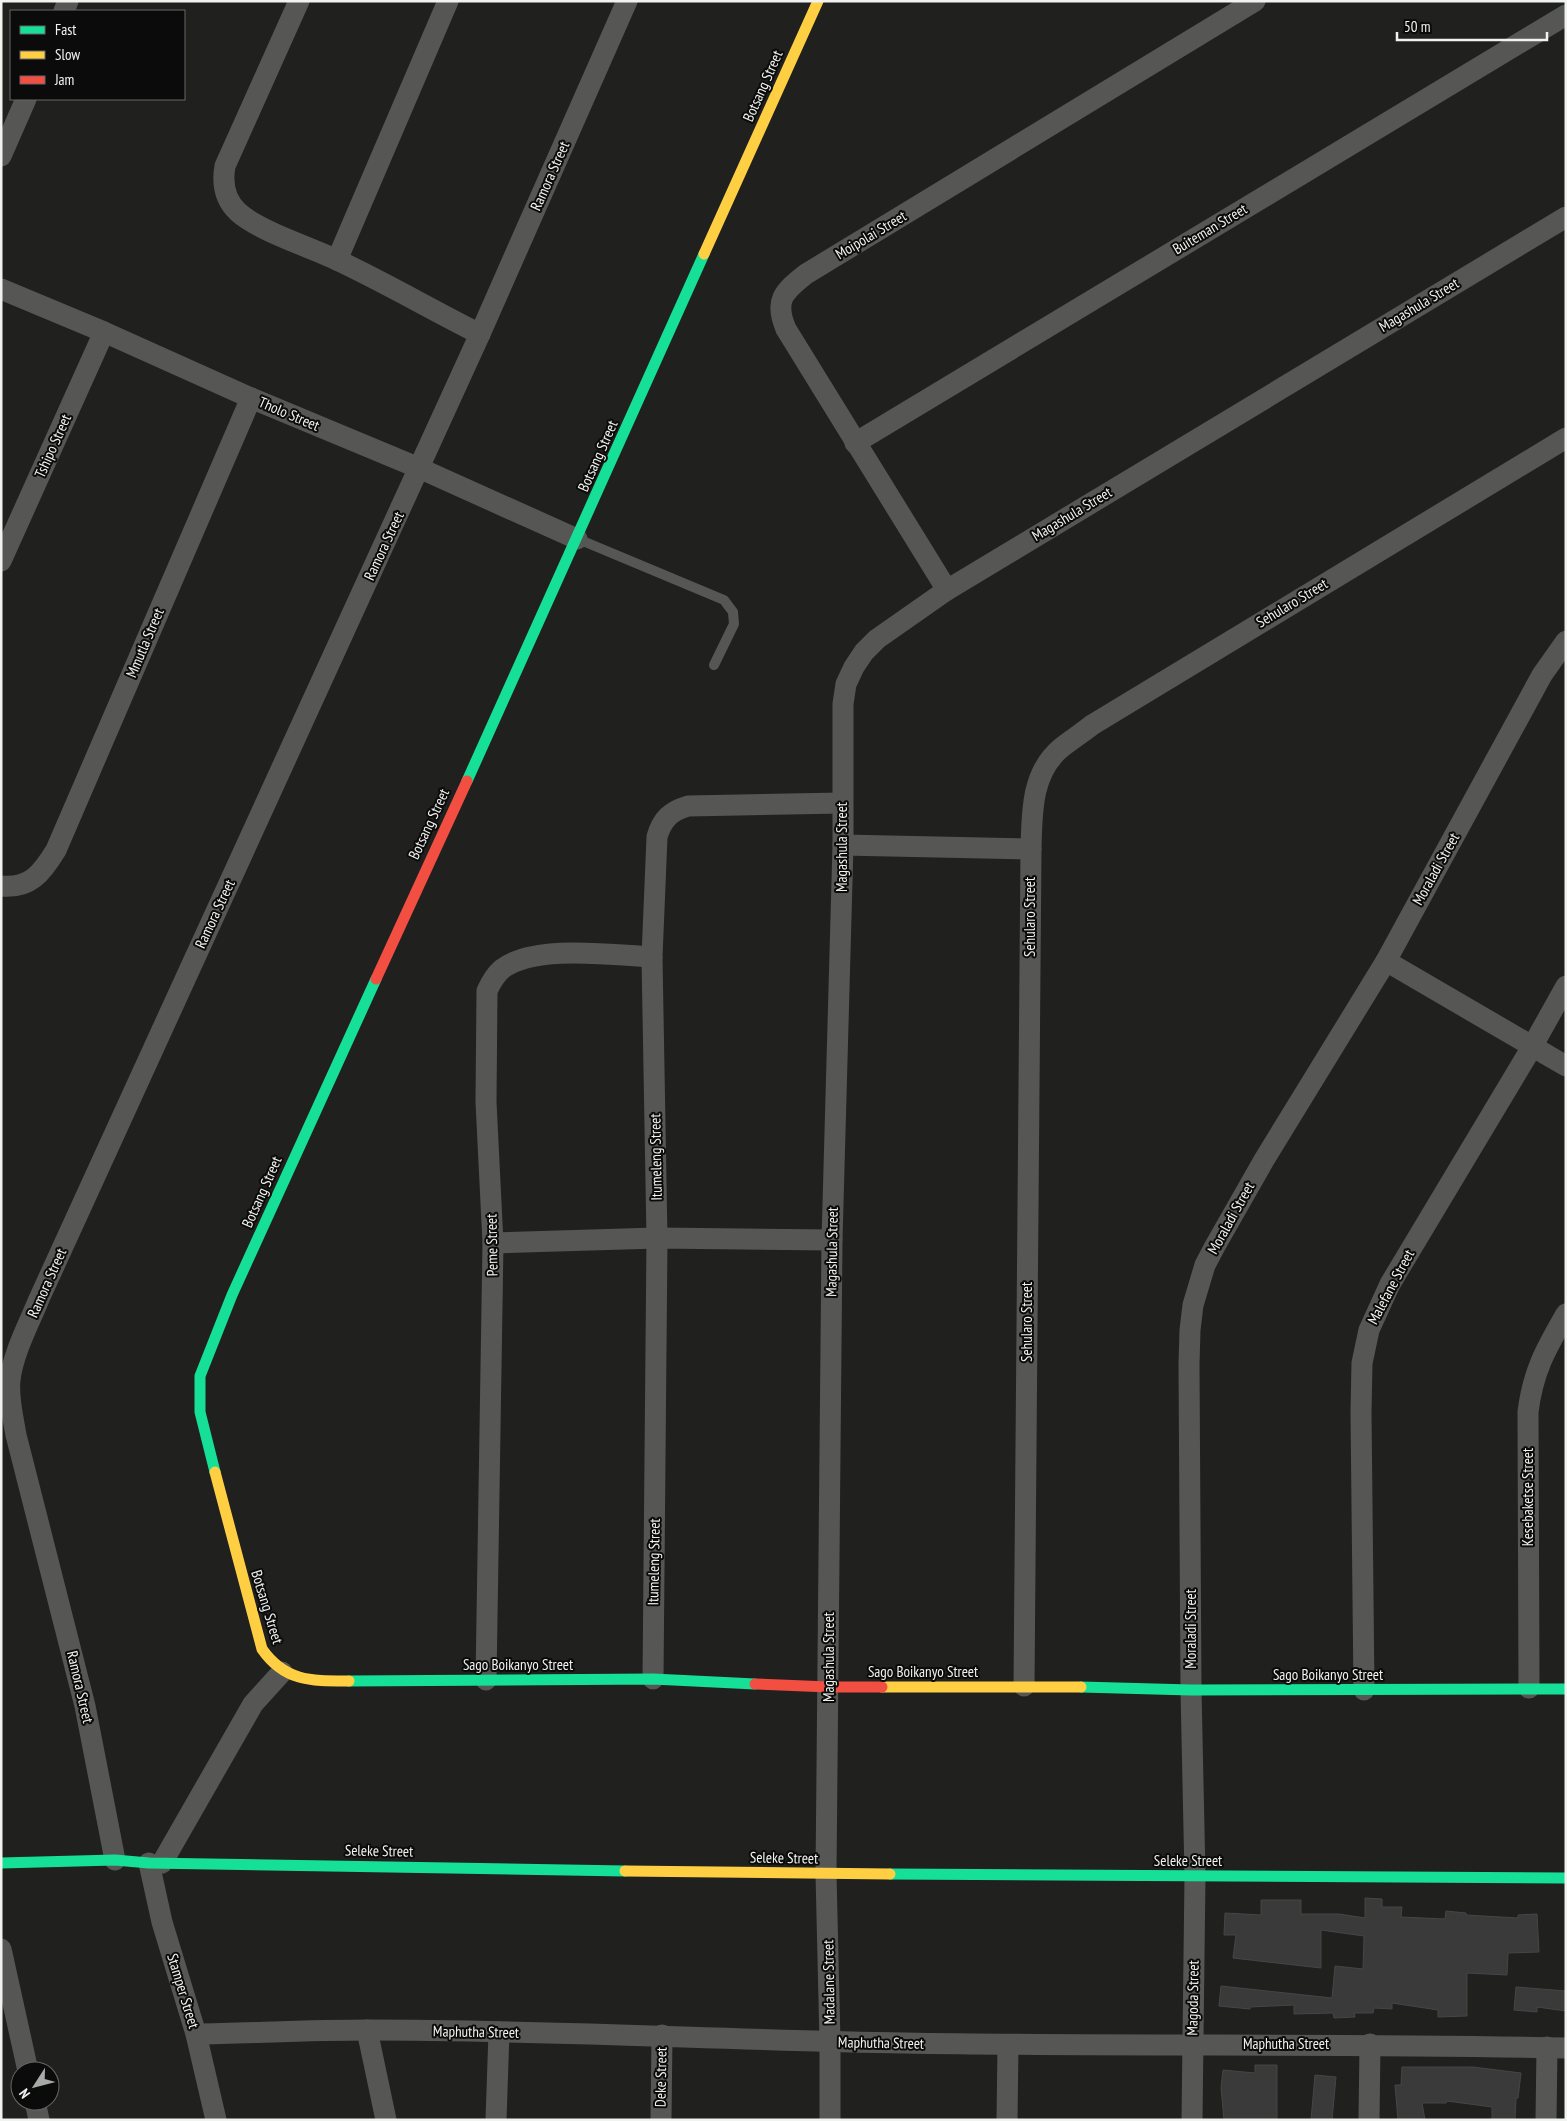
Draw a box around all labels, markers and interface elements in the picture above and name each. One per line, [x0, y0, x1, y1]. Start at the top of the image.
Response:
legend [10, 10, 185, 100]
scale bar [1397, 10, 1547, 42]
text: 50 m [1404, 17, 1430, 36]
text: Fast [55, 20, 76, 39]
text: Slow [55, 45, 80, 64]
street label: Botsang Street [738, 47, 787, 124]
text: Jam [54, 70, 74, 89]
street label: Ramora Street [526, 138, 573, 213]
street label: Buiteman Street [1169, 199, 1250, 258]
street label: Moipolai Street [832, 206, 910, 263]
street label: Magashula Street [1375, 273, 1462, 336]
street label: Tholo Street [256, 392, 322, 435]
street label: Tshipo Street [30, 411, 75, 481]
street label: Botsang Street [573, 417, 622, 494]
street label: Magashula Street [1028, 482, 1115, 545]
street label: Ramora Street [359, 508, 408, 583]
street label: Sehularo Street [1253, 574, 1331, 631]
street label: Mmutla Street [121, 605, 168, 680]
street label: Botsang Street [404, 785, 453, 862]
street label: Magashula Street [832, 802, 851, 892]
street label: Moraladi Street [1408, 829, 1463, 908]
street label: Ramora Street [190, 876, 239, 951]
street label: Sehularo Street [1020, 877, 1039, 957]
street label: Itumeleng Street [645, 1113, 666, 1201]
street label: Botsang Street [237, 1153, 286, 1230]
street label: Moraladi Street [1203, 1178, 1258, 1257]
street label: Magashula Street [821, 1207, 842, 1297]
street label: Peme Street [481, 1213, 502, 1277]
street label: Ramora Street [23, 1245, 70, 1320]
street label: Malefane Street [1363, 1246, 1418, 1327]
street label: Sehularo Street [1017, 1282, 1036, 1362]
street label: Kesebaketse Street [1518, 1448, 1537, 1546]
street label: Itumeleng Street [643, 1518, 664, 1606]
street label: Botsang Street [247, 1568, 288, 1646]
street label: Moraladi Street [1181, 1589, 1200, 1669]
street label: Magashula Street [819, 1612, 838, 1702]
street label: Ramora Street [63, 1649, 98, 1725]
street label: Sago Boikanyo Street [463, 1655, 573, 1674]
street label: Sago Boikanyo Street [868, 1662, 978, 1681]
street label: Sago Boikanyo Street [1273, 1665, 1383, 1684]
street label: Seleke Street [345, 1840, 413, 1861]
street label: Seleke Street [750, 1847, 818, 1868]
street label: Seleke Street [1154, 1851, 1222, 1870]
street label: Madalane Street [818, 1940, 839, 2024]
street label: Stamper Street [163, 1951, 204, 2031]
street label: Magoda Street [1182, 1960, 1203, 2036]
street label: Maphutha Street [433, 2021, 519, 2042]
street label: Maphutha Street [838, 2032, 924, 2053]
street label: Maphutha Street [1243, 2034, 1329, 2053]
street label: Deke Street [650, 2047, 671, 2107]
north arrow [10, 2061, 60, 2111]
text: N [15, 2085, 34, 2102]

